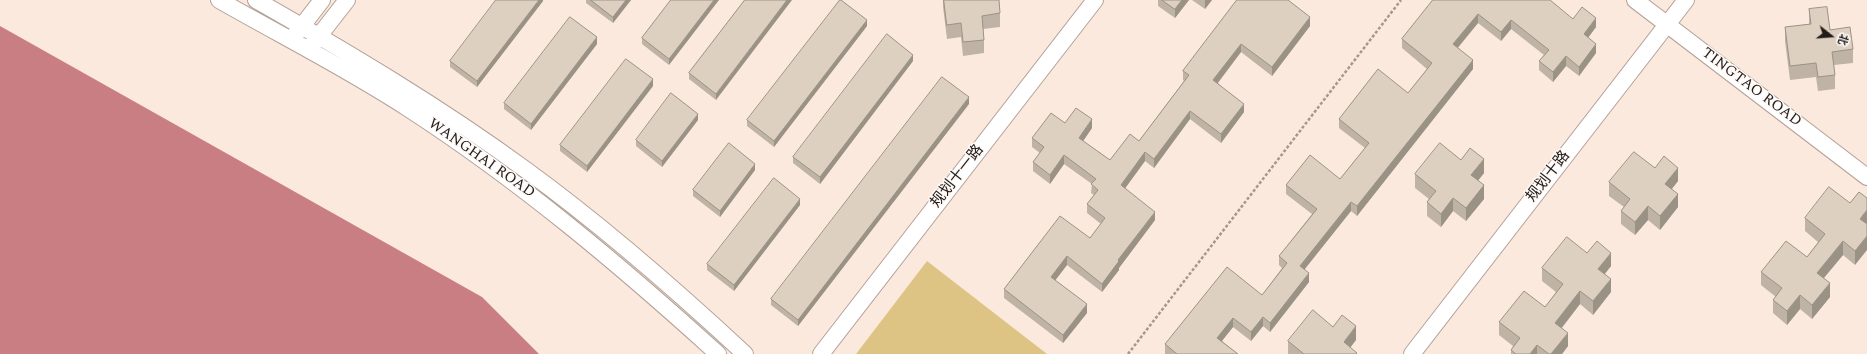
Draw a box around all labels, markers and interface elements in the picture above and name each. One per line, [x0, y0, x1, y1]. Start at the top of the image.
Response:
north arrow [1811, 16, 1851, 56]
text: 北 [1833, 32, 1853, 47]
street label: TINGTAO ROAD [1698, 45, 1804, 131]
street label: WANGHAI ROAD [424, 115, 538, 203]
street label: 规划十一路 [928, 142, 988, 212]
street label: 规划十路 [1523, 148, 1575, 206]

